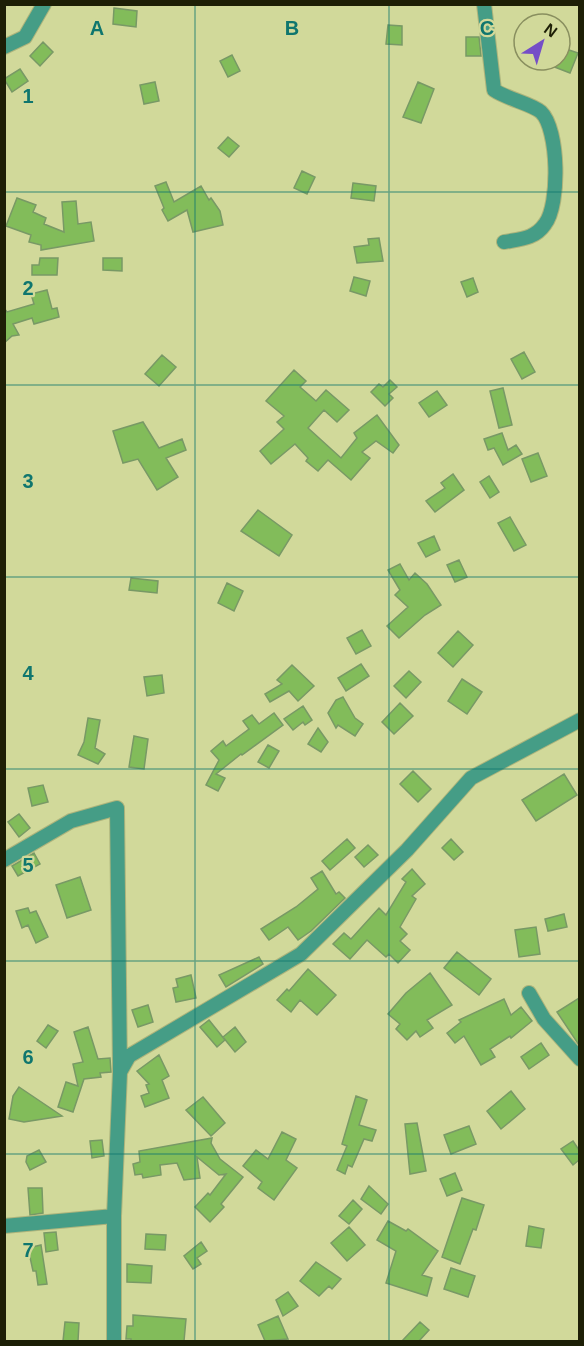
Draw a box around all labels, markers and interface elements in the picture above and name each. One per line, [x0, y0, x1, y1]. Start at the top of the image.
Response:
north arrow [512, 12, 572, 72]
text: A [90, 17, 104, 39]
text: B [285, 17, 299, 39]
text: C [480, 17, 494, 39]
text: N [541, 20, 560, 41]
text: 1 [22, 85, 34, 107]
text: 2 [22, 277, 34, 299]
text: 3 [22, 470, 34, 492]
text: 4 [22, 662, 34, 684]
text: 5 [22, 854, 34, 876]
text: 6 [22, 1046, 34, 1068]
text: 7 [22, 1239, 34, 1261]

